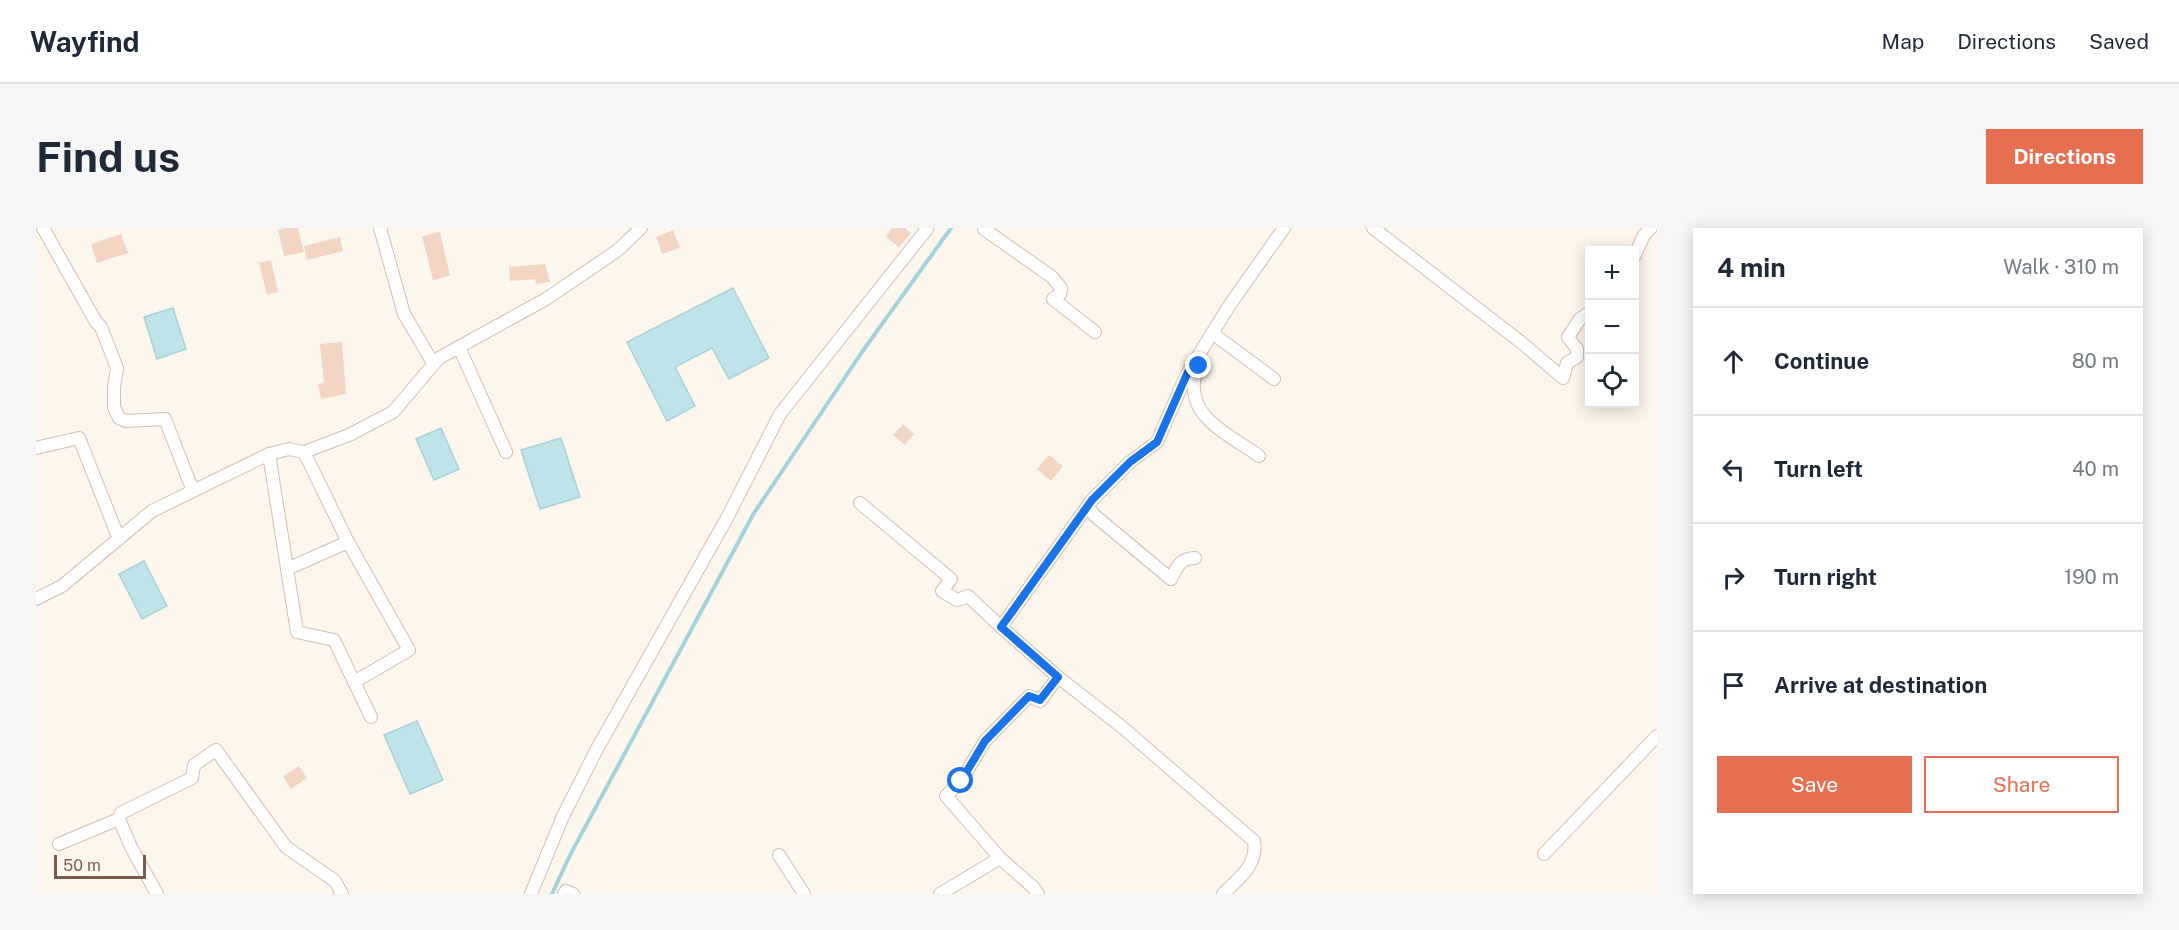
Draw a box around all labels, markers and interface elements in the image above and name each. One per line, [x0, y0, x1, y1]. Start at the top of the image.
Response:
text: Wayfind [30, 25, 140, 58]
text: Map [1882, 29, 1924, 54]
text: Directions [1957, 29, 2056, 54]
text: Saved [2089, 29, 2149, 54]
button: Directions [1986, 129, 2143, 184]
text: Find us [36, 132, 180, 181]
map controls [1585, 246, 1639, 408]
button: + [1585, 246, 1639, 300]
text: 4 min [1717, 252, 1786, 283]
text: Walk · 310 m [2003, 255, 2119, 279]
button: − [1585, 300, 1639, 354]
icon: ahead [1717, 345, 1750, 378]
text: Continue [1774, 348, 1869, 374]
text: 80 m [2072, 349, 2119, 373]
route end [1185, 352, 1211, 378]
button: locate [1585, 354, 1639, 408]
icon: left [1717, 453, 1750, 486]
text: Turn left [1774, 456, 1863, 482]
text: 40 m [2072, 457, 2119, 481]
icon: right [1717, 561, 1750, 594]
text: Turn right [1774, 564, 1877, 590]
text: 190 m [2064, 565, 2119, 589]
icon: arrive [1717, 669, 1750, 702]
text: Arrive at destination [1774, 672, 1987, 698]
button: Save [1717, 756, 1912, 813]
button: Share [1924, 756, 2119, 813]
route start [947, 767, 973, 793]
scale bar [54, 852, 146, 880]
text: 50 m [63, 856, 101, 875]

